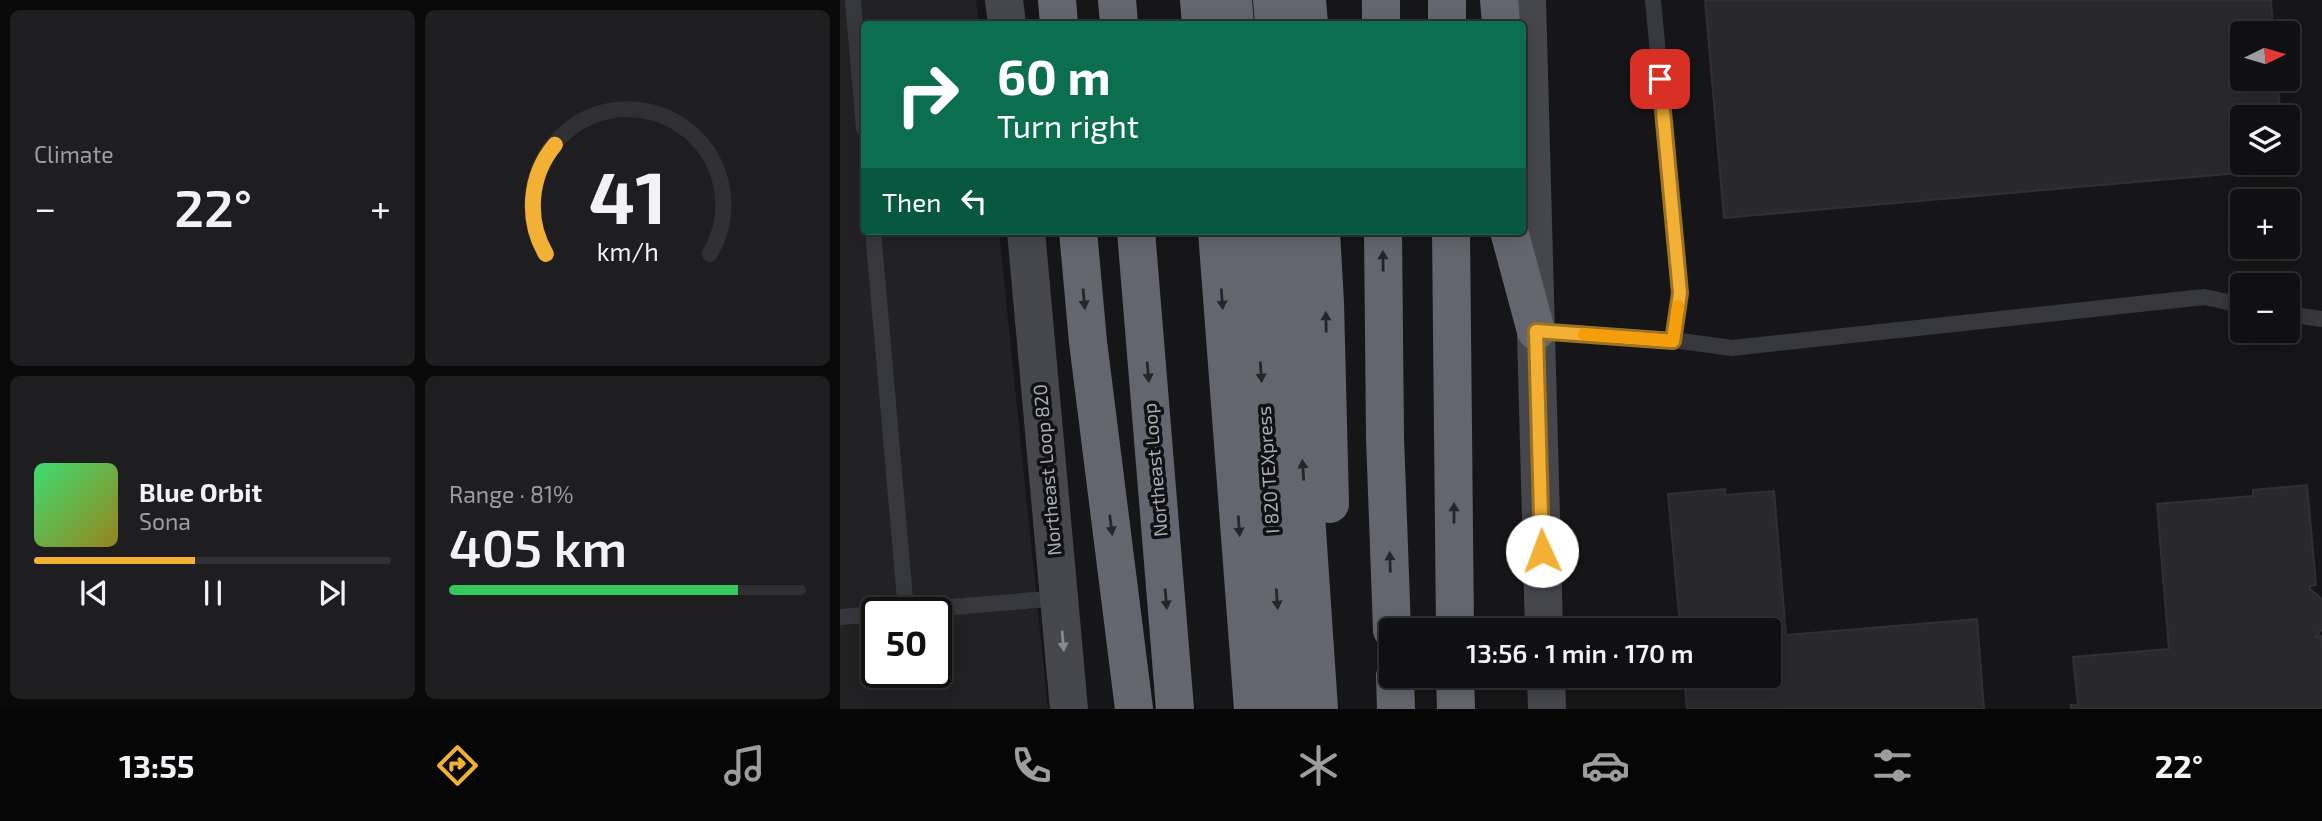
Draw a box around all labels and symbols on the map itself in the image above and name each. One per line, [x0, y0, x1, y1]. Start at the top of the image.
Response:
north arrow [2230, 21, 2300, 91]
pin [1630, 49, 1690, 109]
one-way arrow [1377, 250, 1389, 272]
one-way arrow [1079, 288, 1090, 310]
one-way arrow [1217, 288, 1228, 310]
one-way arrow [1320, 311, 1331, 333]
one-way arrow [1143, 361, 1154, 383]
one-way arrow [1255, 362, 1266, 384]
street label: Northeast Loop 820 [1028, 383, 1065, 557]
street label: Northeast Loop [1137, 402, 1172, 538]
street label: I 820 TEXpress [1252, 405, 1283, 535]
one-way arrow [1297, 459, 1308, 481]
one-way arrow [1448, 502, 1460, 524]
one-way arrow [1106, 514, 1117, 536]
position arrow [1505, 514, 1579, 588]
one-way arrow [1234, 515, 1245, 537]
one-way arrow [1384, 551, 1395, 573]
one-way arrow [1161, 588, 1172, 610]
one-way arrow [1272, 588, 1283, 610]
speed limit sign: 50 [861, 597, 952, 688]
one-way arrow [1058, 630, 1069, 652]

